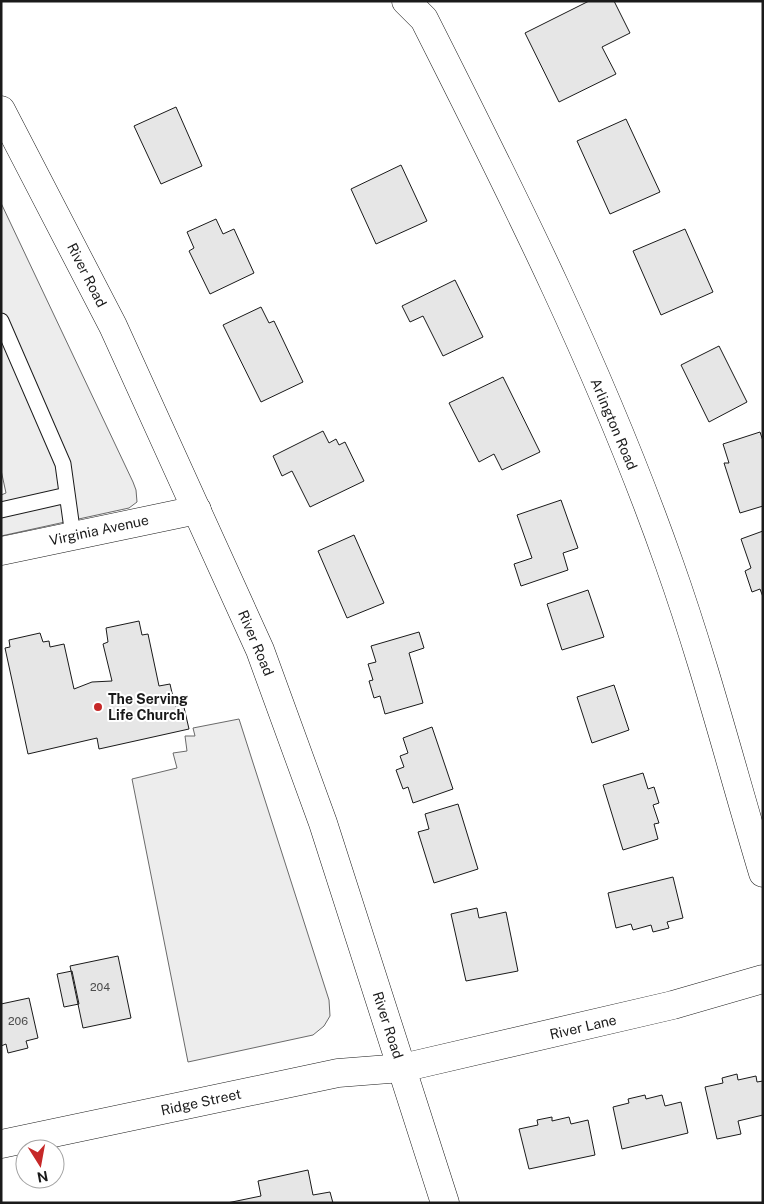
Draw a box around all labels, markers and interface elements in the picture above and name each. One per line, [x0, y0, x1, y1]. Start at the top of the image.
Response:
street label: River Road [64, 240, 110, 310]
street label: Arlington Road [588, 376, 640, 472]
street label: Virginia Avenue [48, 512, 150, 548]
street label: River Road [235, 608, 277, 678]
place label: The Serving Life Church [108, 691, 188, 723]
marker: The Serving Life Church [92, 701, 104, 713]
house number: 204 [90, 981, 110, 993]
street label: River Road [370, 989, 406, 1061]
street label: River Lane [548, 1012, 618, 1042]
house number: 206 [8, 1015, 28, 1027]
street label: Ridge Street [159, 1086, 243, 1118]
north arrow [15, 1139, 65, 1189]
text: N [36, 1168, 49, 1186]

